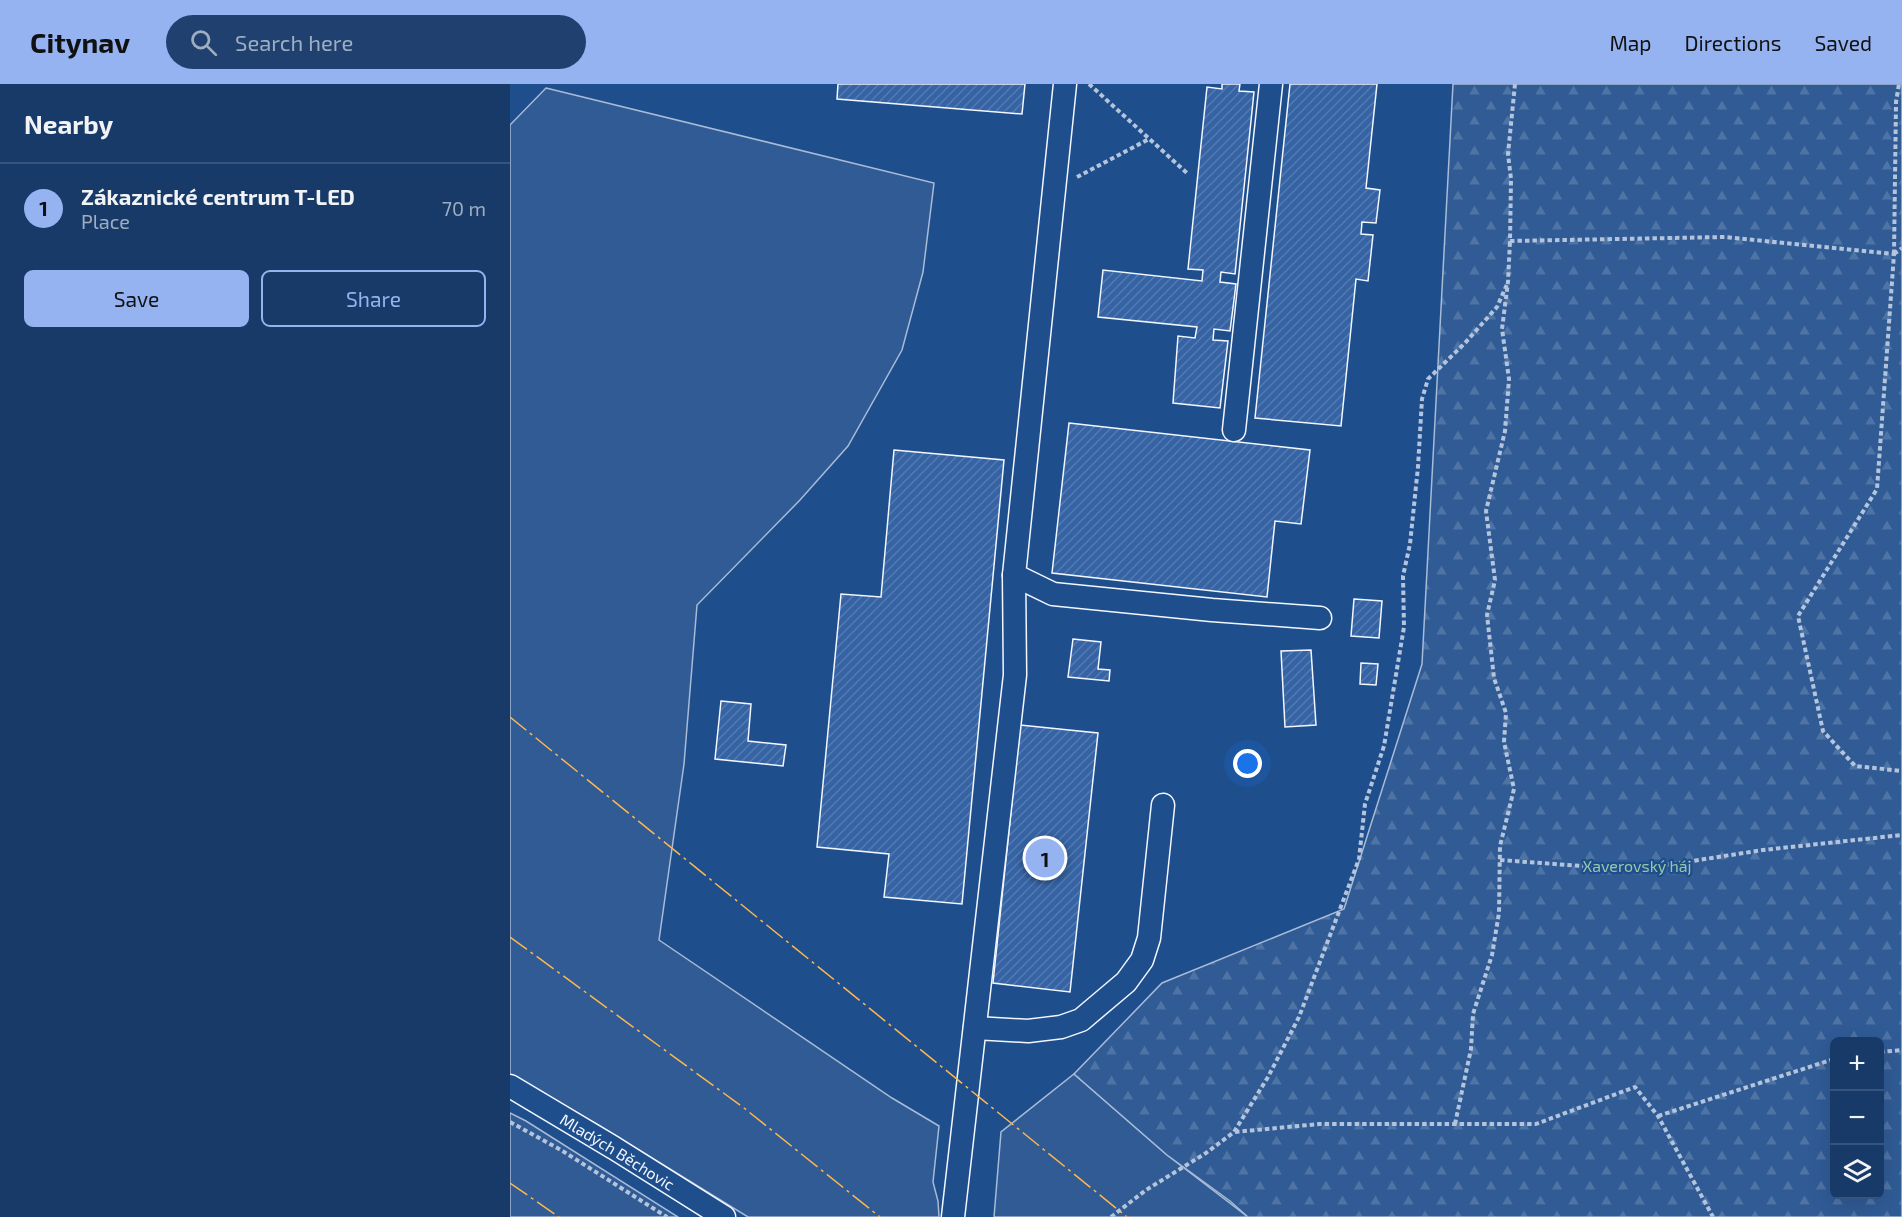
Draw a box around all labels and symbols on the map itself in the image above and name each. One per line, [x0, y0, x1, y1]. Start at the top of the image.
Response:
your location [1233, 749, 1262, 778]
pin: 1 [1026, 836, 1064, 880]
park label: Xaverovský háj [1582, 856, 1692, 876]
street label: Mladých Běchovic [557, 1109, 679, 1194]

